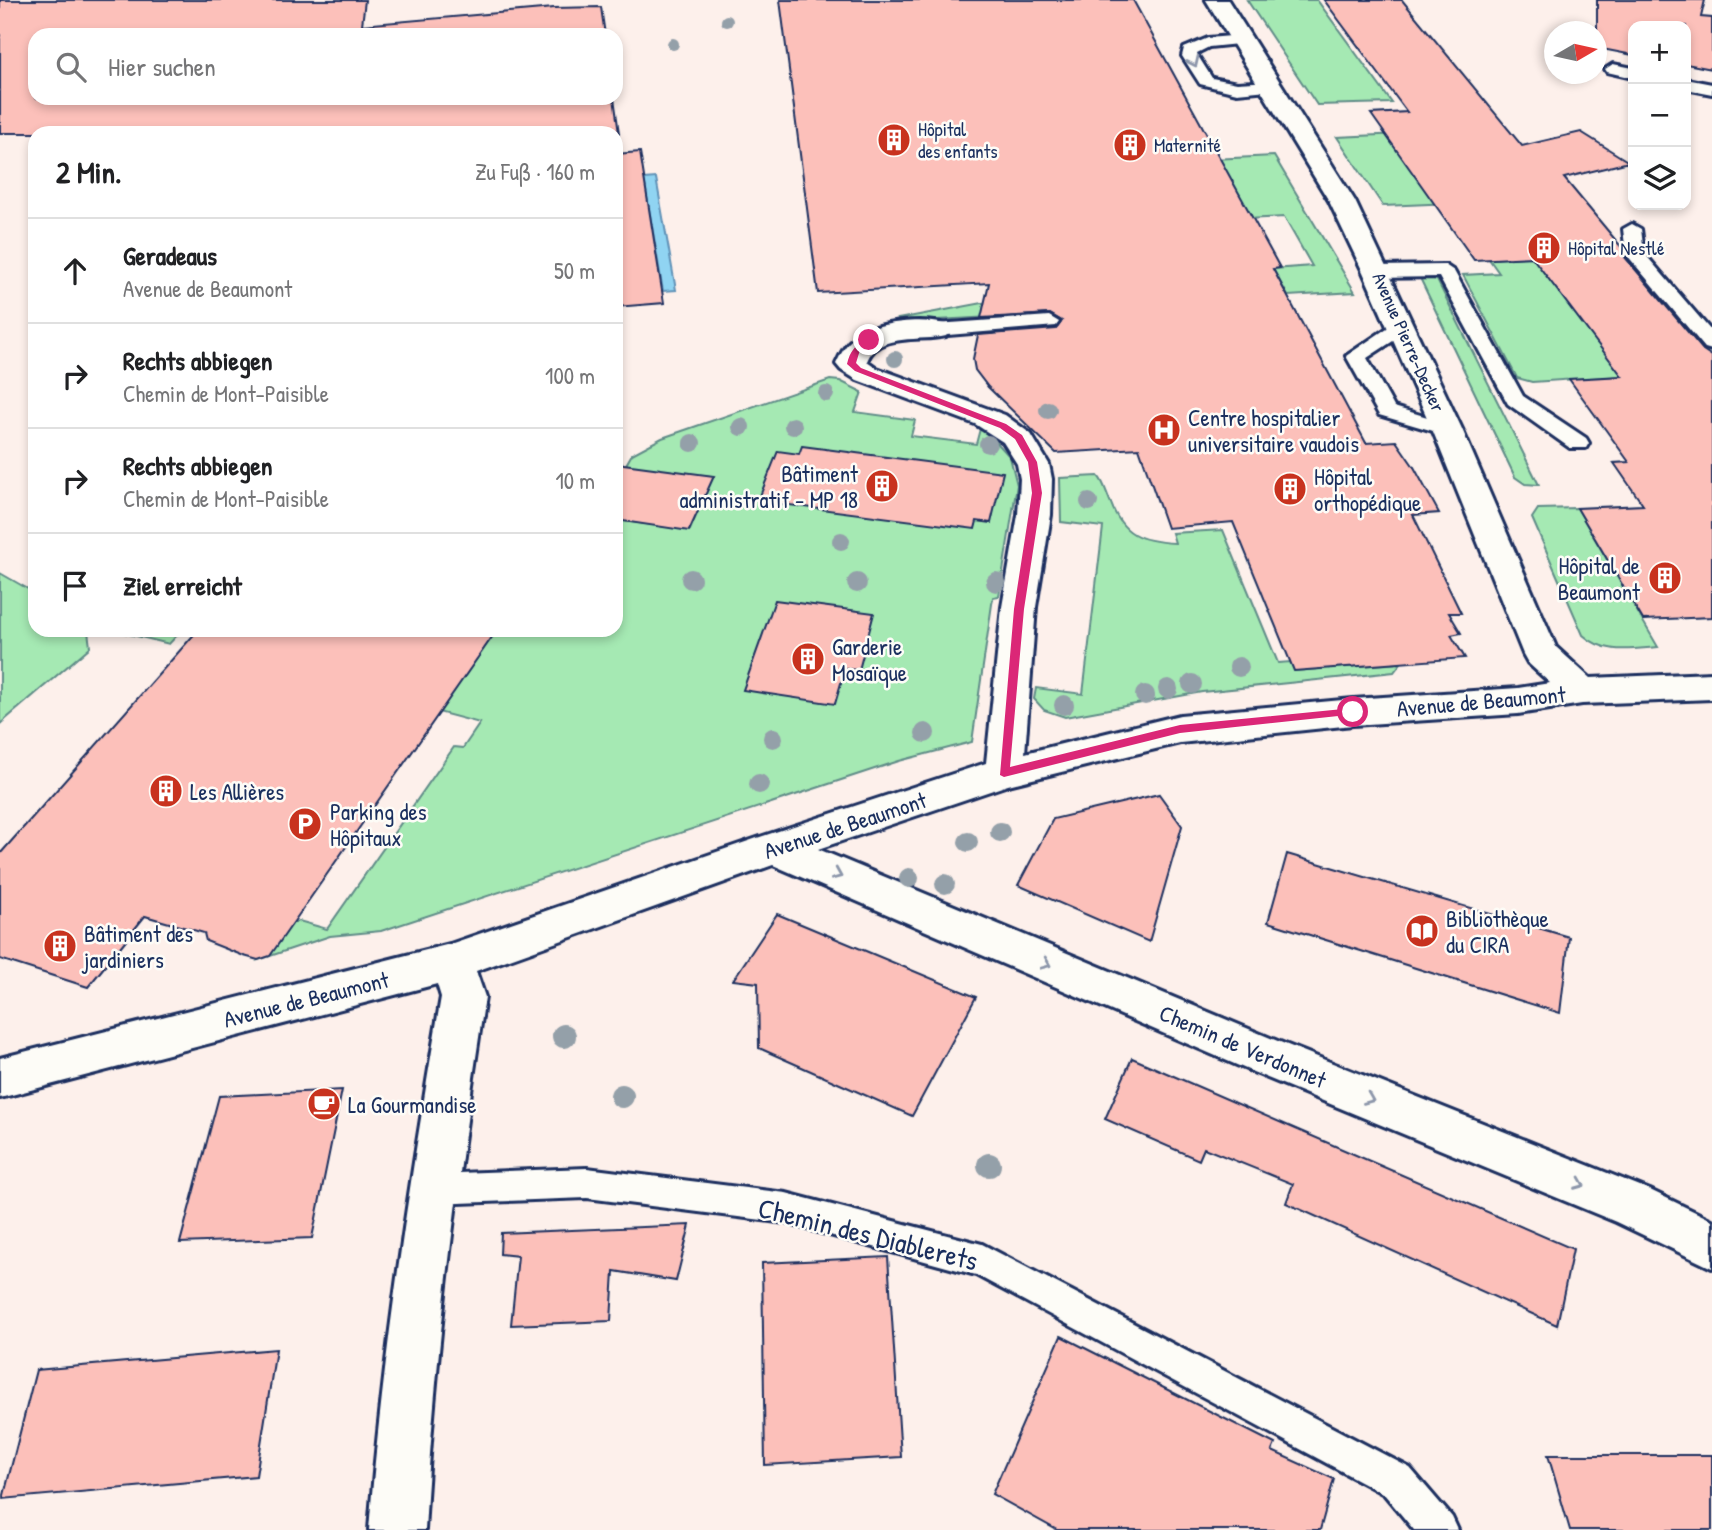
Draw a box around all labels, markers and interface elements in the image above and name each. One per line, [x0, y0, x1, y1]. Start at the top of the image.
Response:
north arrow [1544, 21, 1607, 84]
map controls [1628, 21, 1691, 210]
button: + [1628, 21, 1691, 84]
search box [28, 28, 623, 105]
icon: search [52, 48, 90, 86]
text: Hier suchen [108, 49, 216, 84]
one-way arrow [1186, 55, 1200, 67]
button: − [1628, 84, 1691, 147]
place label: Hôpital des enfants [918, 116, 998, 164]
building icon: Hôpital des enfants [875, 121, 913, 159]
building icon: Maternité [1111, 126, 1149, 164]
place label: Maternité [1154, 132, 1222, 158]
button: layers [1628, 147, 1691, 210]
text: 2 Min. [56, 152, 122, 192]
text: Zu Fuß · 160 m [475, 156, 595, 187]
building icon: Hôpital Nestlé [1525, 229, 1563, 267]
place label: Hôpital Nestlé [1568, 235, 1665, 261]
text: Geradeaus [123, 238, 217, 273]
icon: ahead [56, 252, 94, 290]
text: 50 m [554, 255, 595, 286]
street label: Avenue Pierre-Decker [1367, 268, 1452, 416]
text: Avenue de Beaumont [123, 273, 292, 304]
route end [853, 324, 884, 355]
text: Rechts abbiegen [123, 343, 273, 378]
icon: right [56, 357, 94, 395]
text: 100 m [545, 360, 595, 391]
text: Chemin de Mont-Paisible [123, 378, 329, 409]
place label: Centre hospitalier universitaire vaudois [1188, 402, 1359, 459]
hospital icon: Centre hospitalier universitaire vaudois [1145, 411, 1183, 449]
text: Rechts abbiegen [123, 448, 273, 483]
place label: Bâtiment administratif - MP 18 [679, 458, 859, 515]
place label: Hôpital orthopédique [1314, 461, 1421, 518]
icon: right [56, 462, 94, 500]
text: 10 m [555, 465, 595, 496]
building icon: Bâtiment administratif - MP 18 [863, 467, 901, 505]
building icon: Hôpital orthopédique [1271, 470, 1309, 508]
text: Chemin de Mont-Paisible [123, 483, 329, 514]
place label: Hôpital de Beaumont [1558, 550, 1641, 607]
building icon: Hôpital de Beaumont [1646, 559, 1684, 597]
icon: arrive [56, 567, 94, 605]
text: Ziel erreicht [123, 568, 242, 603]
place label: Garderie Mosaïque [832, 631, 907, 688]
building icon: Garderie Mosaïque [789, 640, 827, 678]
street label: Avenue de Beaumont [1395, 678, 1568, 724]
route start [1337, 696, 1368, 727]
building icon: Les Allières [147, 772, 185, 810]
place label: Les Allières [190, 776, 284, 807]
street label: Avenue de Beaumont [760, 784, 931, 866]
place label: Parking des Hôpitaux [330, 796, 427, 853]
parking icon: Parking des Hôpitaux [286, 805, 324, 843]
one-way arrow [829, 867, 842, 881]
place label: Bibliothèque du CIRA [1446, 903, 1549, 960]
library icon: Bibliothèque du CIRA [1403, 912, 1441, 950]
place label: Bâtiment des jardiniers [81, 918, 193, 975]
building icon: Bâtiment des jardiniers [41, 927, 79, 965]
one-way arrow [1039, 955, 1051, 969]
street label: Avenue de Beaumont [220, 963, 393, 1035]
street label: Chemin de Verdonnet [1155, 997, 1332, 1096]
cafe icon: La Gourmandise [305, 1085, 343, 1123]
place label: La Gourmandise [348, 1089, 476, 1120]
one-way arrow [1362, 1090, 1374, 1104]
one-way arrow [1573, 1176, 1585, 1190]
street label: Chemin des Diablerets [754, 1188, 982, 1280]

